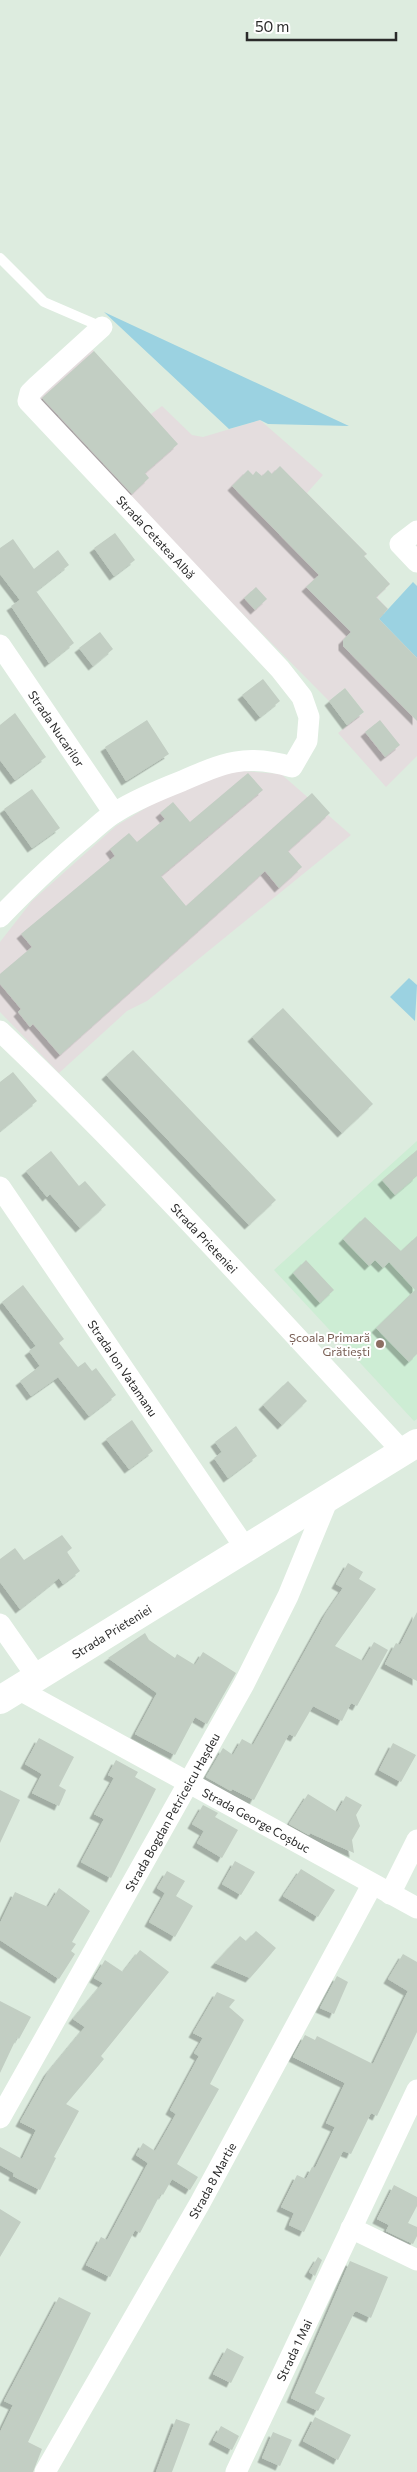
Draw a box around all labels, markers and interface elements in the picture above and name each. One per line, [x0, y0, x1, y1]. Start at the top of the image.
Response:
scale bar [247, 10, 396, 42]
text: 50 m [255, 17, 289, 35]
street label: Strada Cetatea Albă [114, 493, 198, 581]
street label: Strada Nucarilor [26, 688, 88, 770]
street label: Strada Prieteniei [168, 1200, 241, 1276]
street label: Strada Ion Vatamanu [85, 1317, 161, 1419]
place label: Școala Primară Grătiești [289, 1330, 370, 1359]
marker: Școala Primară Grătiești [374, 1338, 386, 1350]
street label: Strada Prieteniei [69, 1602, 154, 1661]
street label: Strada Bogdan Petriceicu Hașdeu [122, 1730, 222, 1894]
street label: Strada George Coșbuc [200, 1785, 313, 1855]
street label: Strada 8 Martie [186, 2140, 238, 2221]
street label: Strada 1 Mai [273, 2317, 314, 2383]

